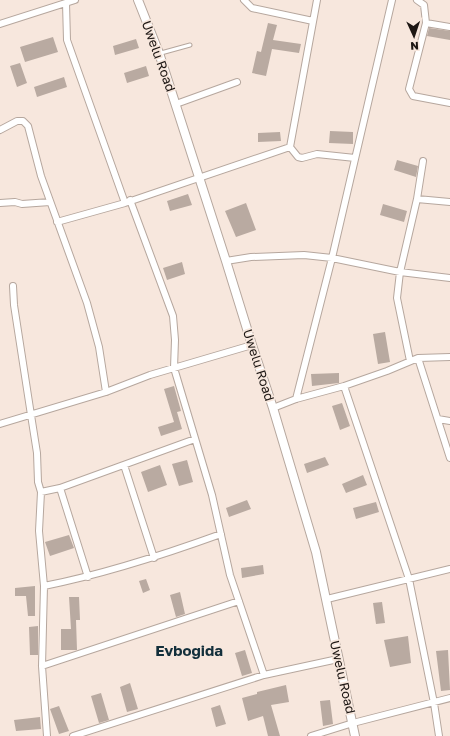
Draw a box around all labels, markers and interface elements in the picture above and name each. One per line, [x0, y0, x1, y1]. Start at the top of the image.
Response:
north arrow [394, 16, 434, 56]
street label: Uwelu Road [139, 18, 179, 94]
text: N [410, 40, 419, 53]
street label: Uwelu Road [240, 327, 278, 403]
street label: Uwelu Road [327, 639, 359, 715]
district label: Evbogida [155, 641, 223, 659]

